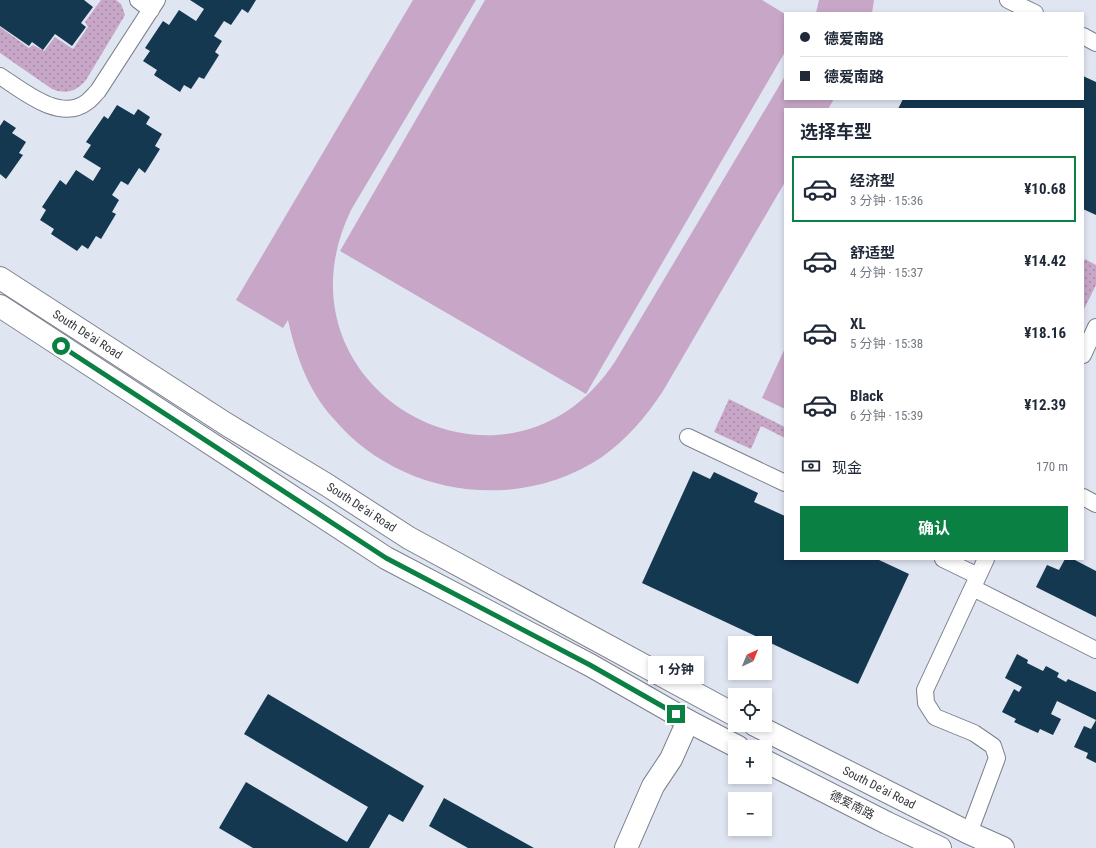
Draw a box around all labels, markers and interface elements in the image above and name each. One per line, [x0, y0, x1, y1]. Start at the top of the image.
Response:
text: 德爱南路 [824, 30, 884, 48]
text: 德爱南路 [824, 68, 884, 86]
text: 选择车型 [800, 121, 872, 142]
icon: car [802, 171, 838, 207]
text: 经济型 [850, 172, 895, 190]
text: ¥10.68 [1024, 180, 1066, 198]
text: 3 分钟 · 15:36 [850, 193, 923, 208]
icon: car [802, 243, 838, 279]
text: 舒适型 [850, 244, 895, 262]
text: ¥14.42 [1024, 252, 1066, 270]
text: 4 分钟 · 15:37 [850, 265, 923, 280]
street label: South De'ai Road [50, 307, 125, 362]
icon: car [802, 315, 838, 351]
text: XL [850, 315, 866, 333]
text: ¥18.16 [1024, 324, 1066, 342]
text: 5 分钟 · 15:38 [850, 336, 923, 351]
route start [52, 337, 70, 355]
icon: car [802, 387, 838, 423]
text: Black [850, 387, 883, 405]
text: ¥12.39 [1024, 396, 1066, 414]
text: 6 分钟 · 15:39 [850, 408, 923, 423]
icon: cash [800, 455, 822, 477]
text: 现金 [832, 459, 862, 477]
text: 170 m [1036, 459, 1068, 474]
street label: South De'ai Road [324, 480, 399, 535]
button: 确认 [800, 506, 1068, 552]
north arrow [728, 636, 772, 680]
map controls [728, 636, 772, 836]
callout: 1 分钟 [648, 656, 704, 684]
text: 1 分钟 [658, 662, 694, 677]
button: locate [728, 688, 772, 732]
route end [667, 705, 685, 723]
button: + [728, 740, 772, 784]
street label: South De'ai Road [840, 763, 918, 812]
street label: 德爱南路 [827, 788, 877, 822]
button: − [728, 792, 772, 836]

